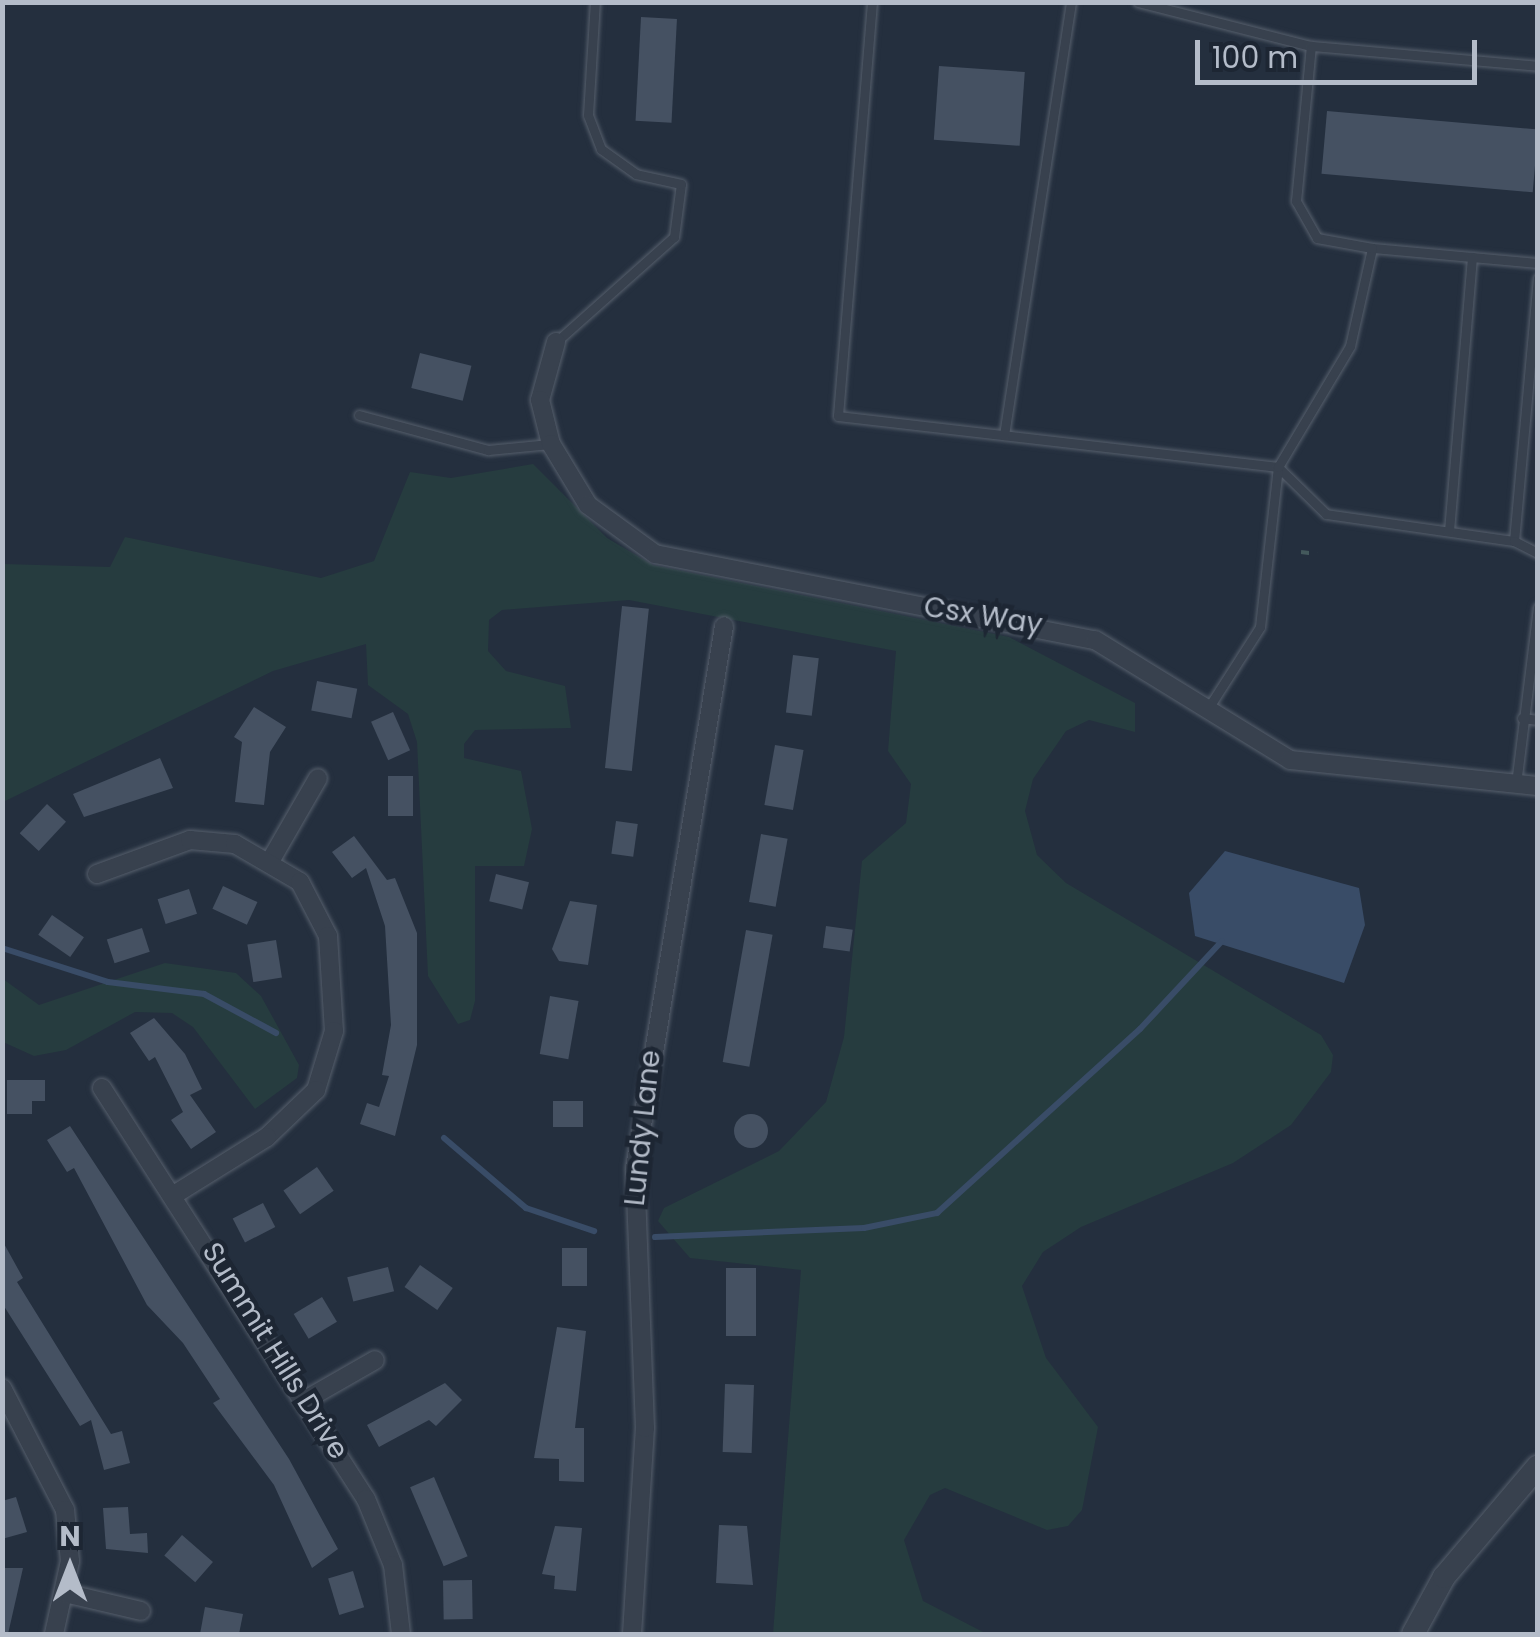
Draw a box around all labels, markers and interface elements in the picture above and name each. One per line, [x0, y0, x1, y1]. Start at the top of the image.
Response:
scale bar [1200, 20, 1482, 82]
text: 100 m [1212, 36, 1298, 79]
street label: Csx Way [922, 590, 1044, 642]
street label: Lundy Lane [618, 1048, 668, 1208]
street label: Summit Hills Drive [195, 1237, 355, 1465]
north arrow [20, 1517, 120, 1617]
text: N [59, 1517, 81, 1556]

